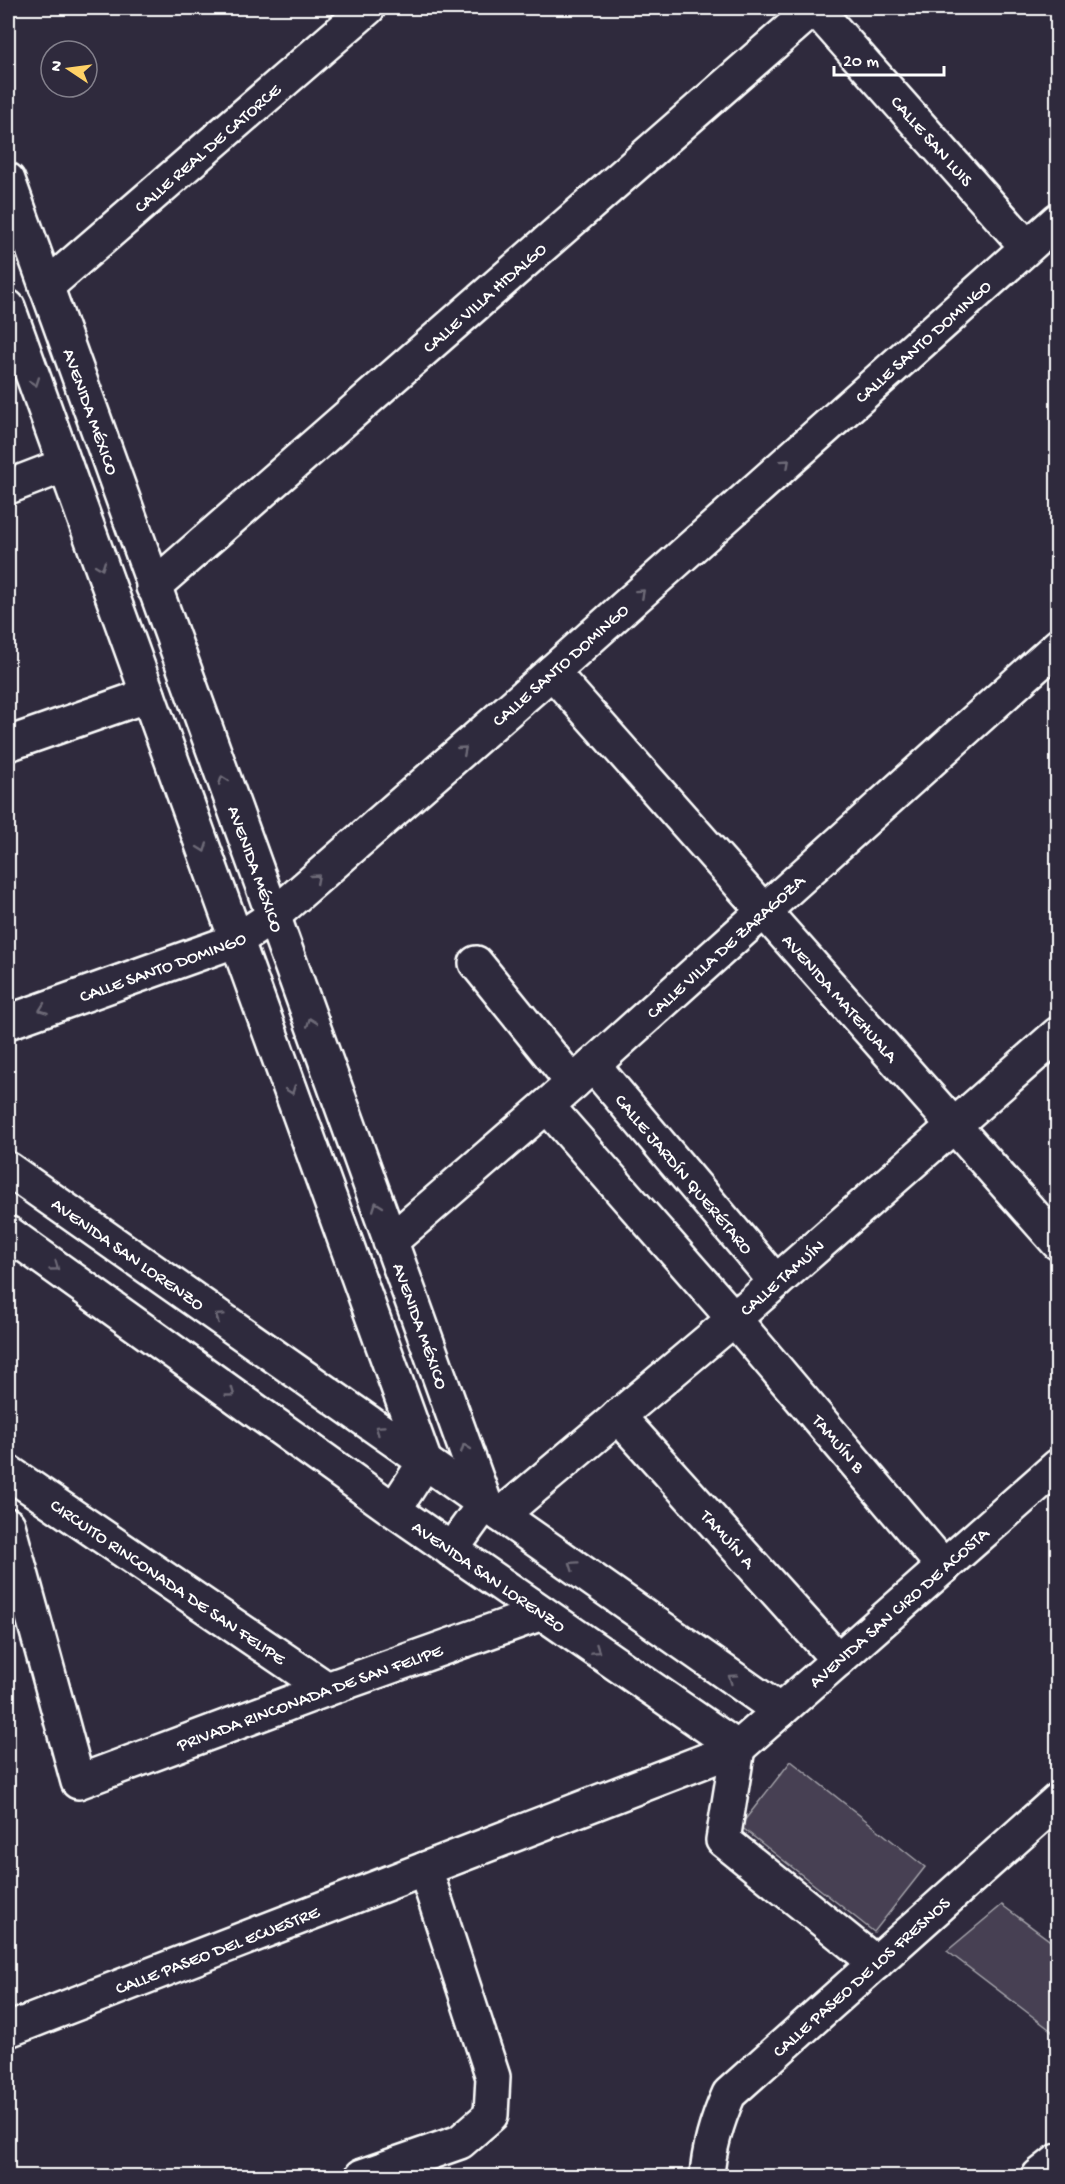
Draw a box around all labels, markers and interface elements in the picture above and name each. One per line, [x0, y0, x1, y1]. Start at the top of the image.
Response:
north arrow [39, 39, 99, 99]
scale bar [834, 39, 944, 77]
text: 20 m [843, 52, 879, 73]
text: N [47, 59, 68, 74]
street label: CALLE REAL DE CATORCE [131, 80, 287, 219]
street label: CALLE SAN LUIS [885, 93, 977, 192]
street label: CALLE VILLA HIDALGO [420, 239, 552, 359]
street label: CALLE SANTO DOMINGO [852, 277, 997, 409]
street label: AVENIDA MÉXICO [57, 346, 122, 478]
one-way arrow [27, 376, 40, 387]
one-way arrow [779, 459, 790, 470]
one-way arrow [93, 560, 106, 570]
one-way arrow [634, 589, 644, 600]
street label: CALLE SANTO DOMINGO [489, 600, 634, 732]
one-way arrow [456, 746, 467, 757]
one-way arrow [217, 775, 230, 786]
street label: AVENIDA MÉXICO [222, 803, 286, 936]
one-way arrow [196, 842, 208, 853]
street label: CALLE VILLA DE ZARAGOZA [643, 870, 811, 1025]
one-way arrow [309, 874, 320, 885]
street label: CALLE SANTO DOMINGO [77, 929, 251, 1008]
street label: AVENIDA MATEHUALA [776, 931, 902, 1069]
one-way arrow [38, 1002, 49, 1015]
one-way arrow [305, 1018, 318, 1028]
one-way arrow [283, 1084, 296, 1095]
street label: CALLE JARDÍN QUERÉTARO [609, 1091, 756, 1260]
street label: AVENIDA SAN LORENZO [46, 1195, 207, 1316]
one-way arrow [372, 1201, 385, 1212]
street label: CALLE TAMUÍN [737, 1236, 830, 1322]
one-way arrow [49, 1260, 60, 1271]
street label: AVENIDA MÉXICO [386, 1261, 451, 1393]
one-way arrow [215, 1313, 226, 1324]
one-way arrow [224, 1386, 235, 1397]
street label: TAMUÍN B [806, 1410, 868, 1479]
one-way arrow [374, 1425, 385, 1436]
one-way arrow [459, 1444, 472, 1454]
street label: CIRCUITO RINCONADA DE SAN FELIPE [45, 1496, 289, 1671]
street label: TAMUÍN A [694, 1506, 759, 1575]
street label: AVENIDA SAN LORENZO [407, 1518, 569, 1638]
street label: AVENIDA SAN CIRO DE ACOSTA [806, 1523, 995, 1693]
one-way arrow [568, 1561, 579, 1572]
street label: PRIVADA RINCONADA DE SAN FELIPE [174, 1641, 446, 1757]
one-way arrow [590, 1643, 601, 1654]
one-way arrow [728, 1674, 739, 1685]
street label: CALLE PASEO DE LOS FRESNOS [769, 1893, 956, 2063]
street label: CALLE PASEO DEL ECUESTRE [113, 1902, 323, 2000]

